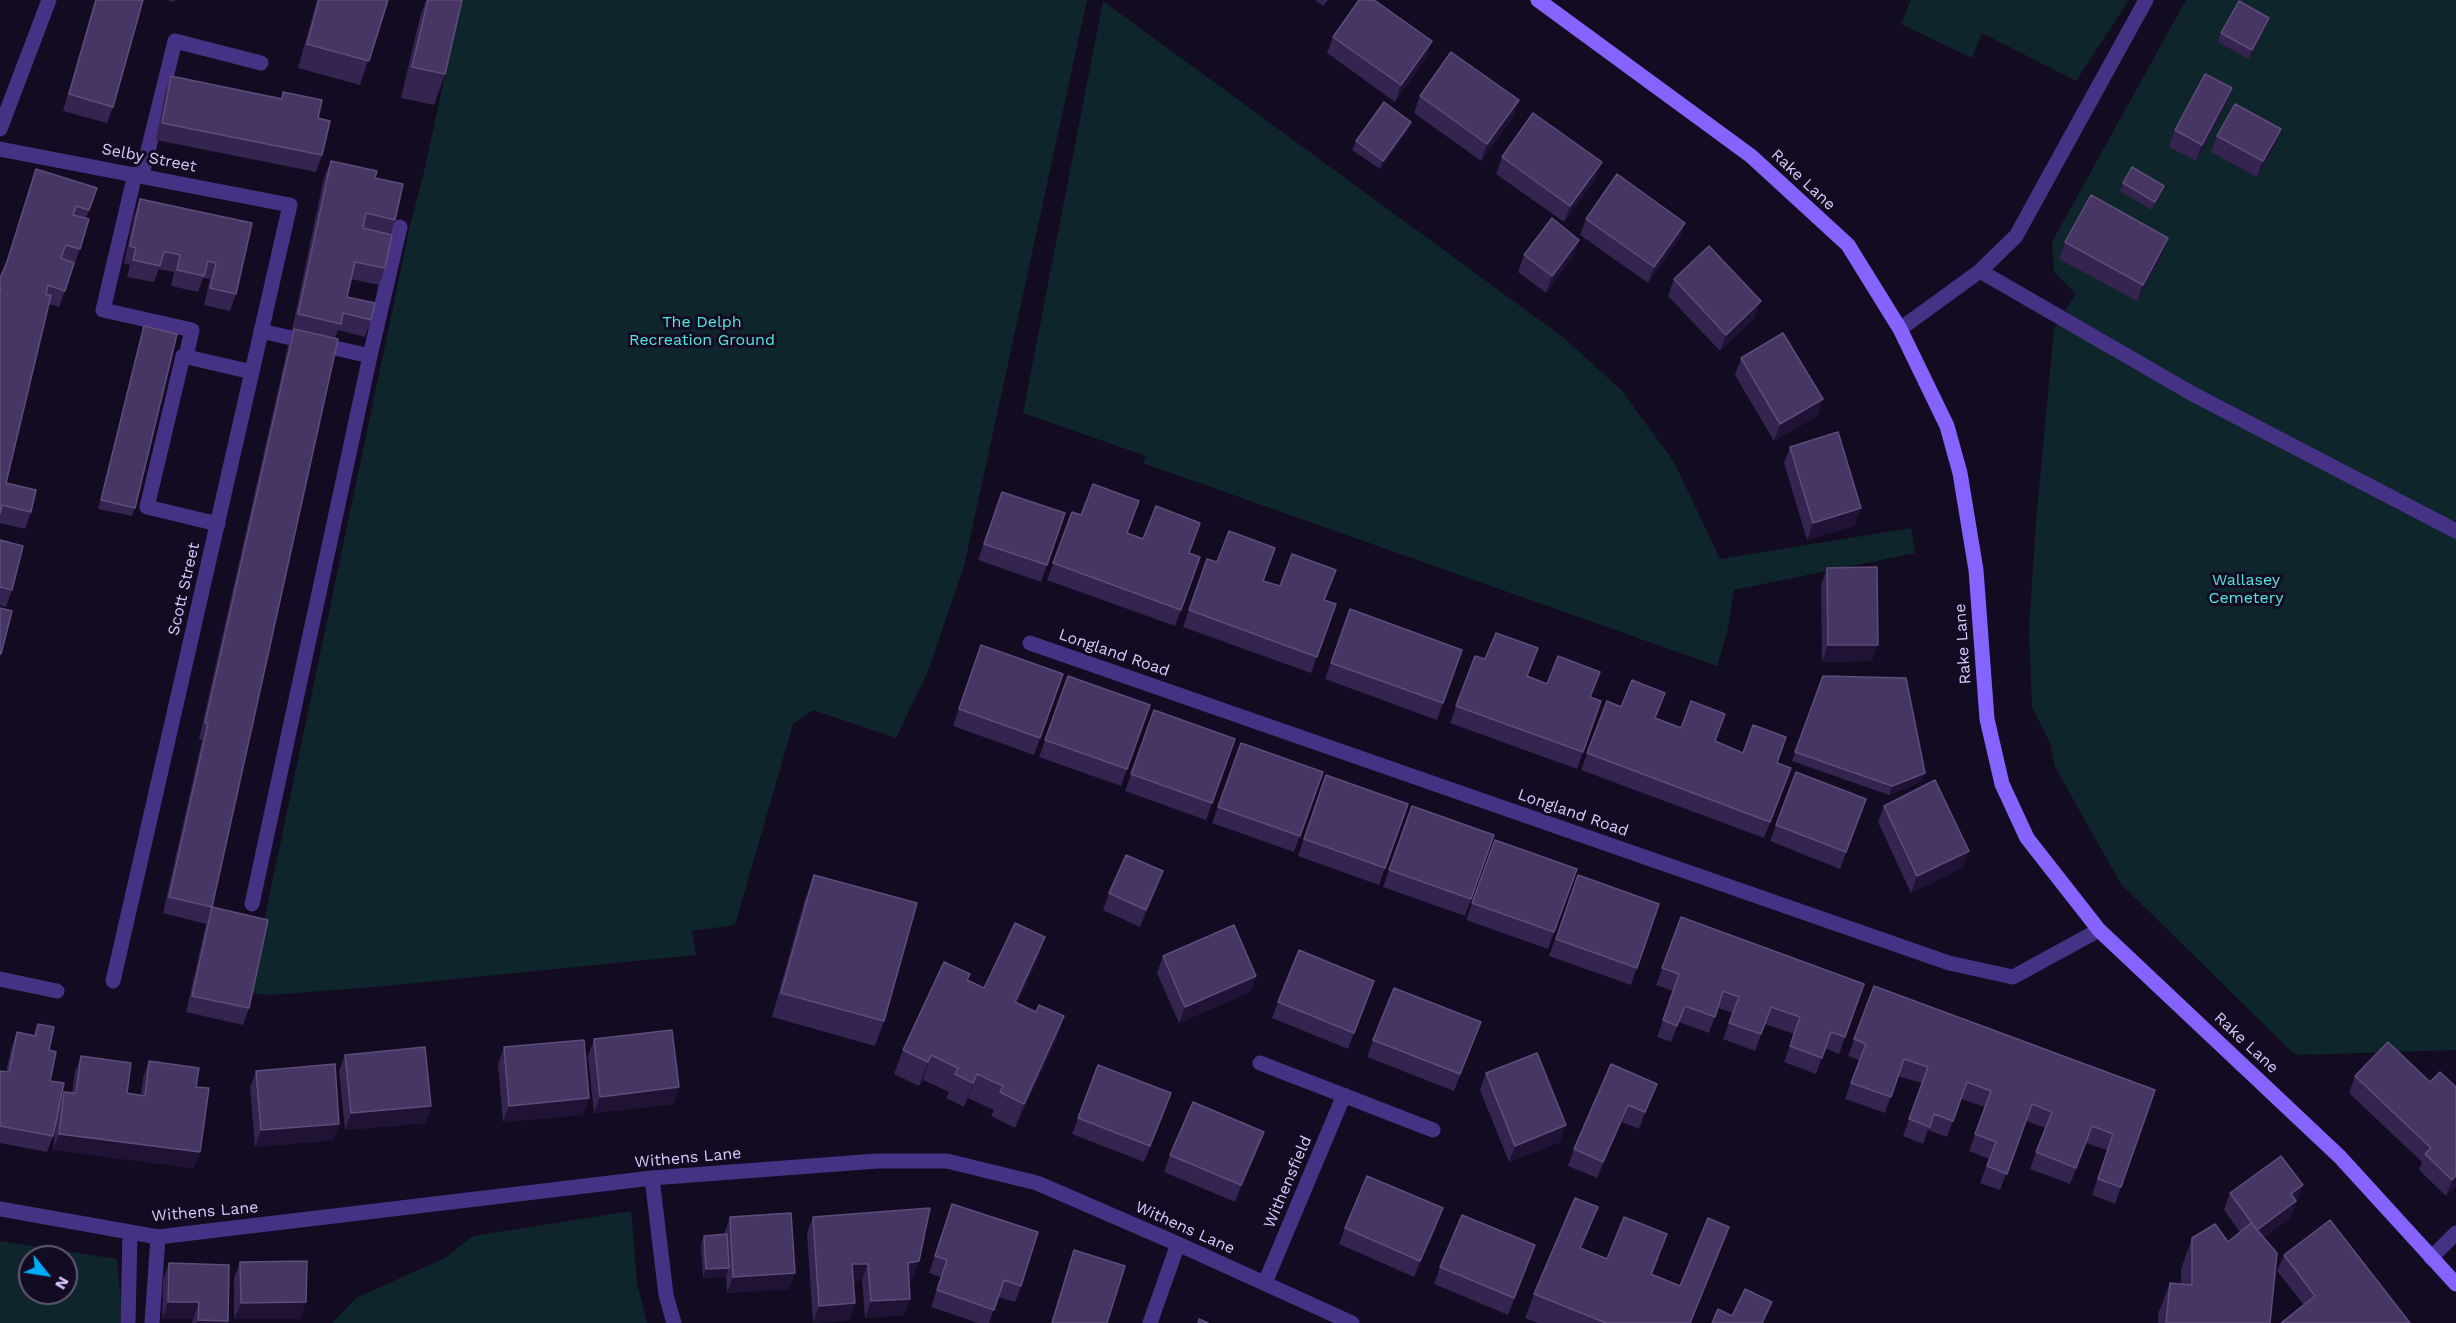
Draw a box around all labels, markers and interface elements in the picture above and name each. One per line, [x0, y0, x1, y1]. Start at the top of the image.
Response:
street label: Selby Street [100, 139, 198, 177]
street label: Rake Lane [1767, 145, 1839, 215]
park label: The Delph Recreation Ground [629, 312, 775, 350]
street label: Scott Street [164, 541, 204, 637]
park label: Wallasey Cemetery [2208, 570, 2284, 608]
street label: Rake Lane [1951, 603, 1975, 685]
street label: Longland Road [1056, 625, 1172, 681]
street label: Longland Road [1515, 785, 1631, 841]
street label: Rake Lane [2210, 1008, 2282, 1078]
street label: Withensfield [1260, 1133, 1316, 1231]
street label: Withens Lane [634, 1144, 742, 1172]
street label: Withens Lane [1132, 1197, 1238, 1259]
street label: Withens Lane [151, 1198, 259, 1226]
north arrow [18, 1245, 78, 1305]
text: N [51, 1273, 73, 1293]

